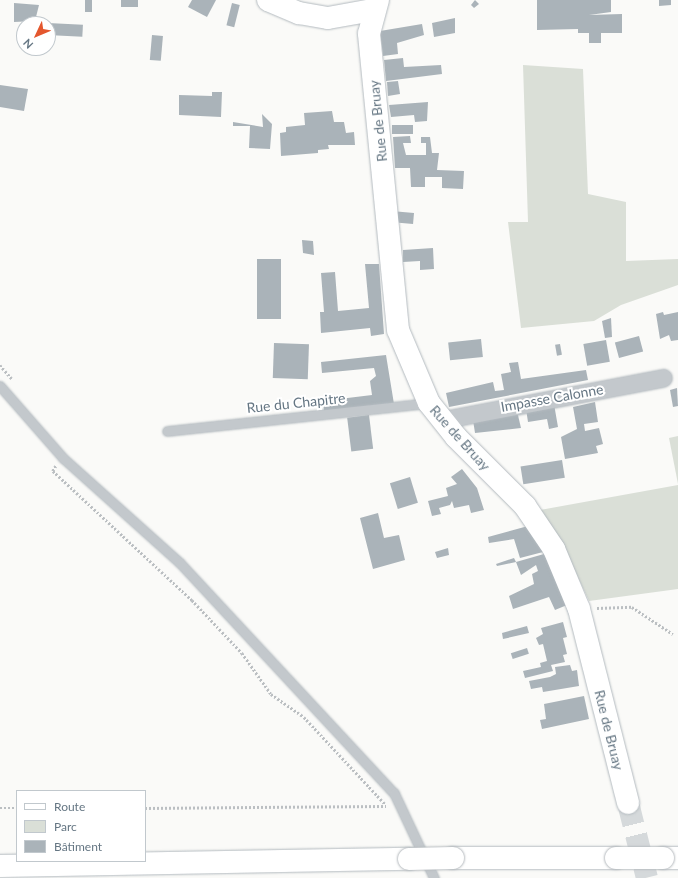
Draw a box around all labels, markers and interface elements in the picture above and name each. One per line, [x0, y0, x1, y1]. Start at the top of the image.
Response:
north arrow [16, 16, 56, 56]
text: N [20, 36, 35, 52]
street label: Rue de Bruay [365, 79, 391, 163]
street label: Impasse Calonne [499, 381, 605, 415]
street label: Rue du Chapitre [246, 389, 346, 417]
street label: Rue de Bruay [426, 402, 494, 474]
street label: Rue de Bruay [591, 688, 627, 772]
legend [16, 790, 146, 862]
text: Route [54, 799, 85, 814]
text: Parc [54, 819, 77, 834]
text: Bâtiment [54, 839, 102, 854]

